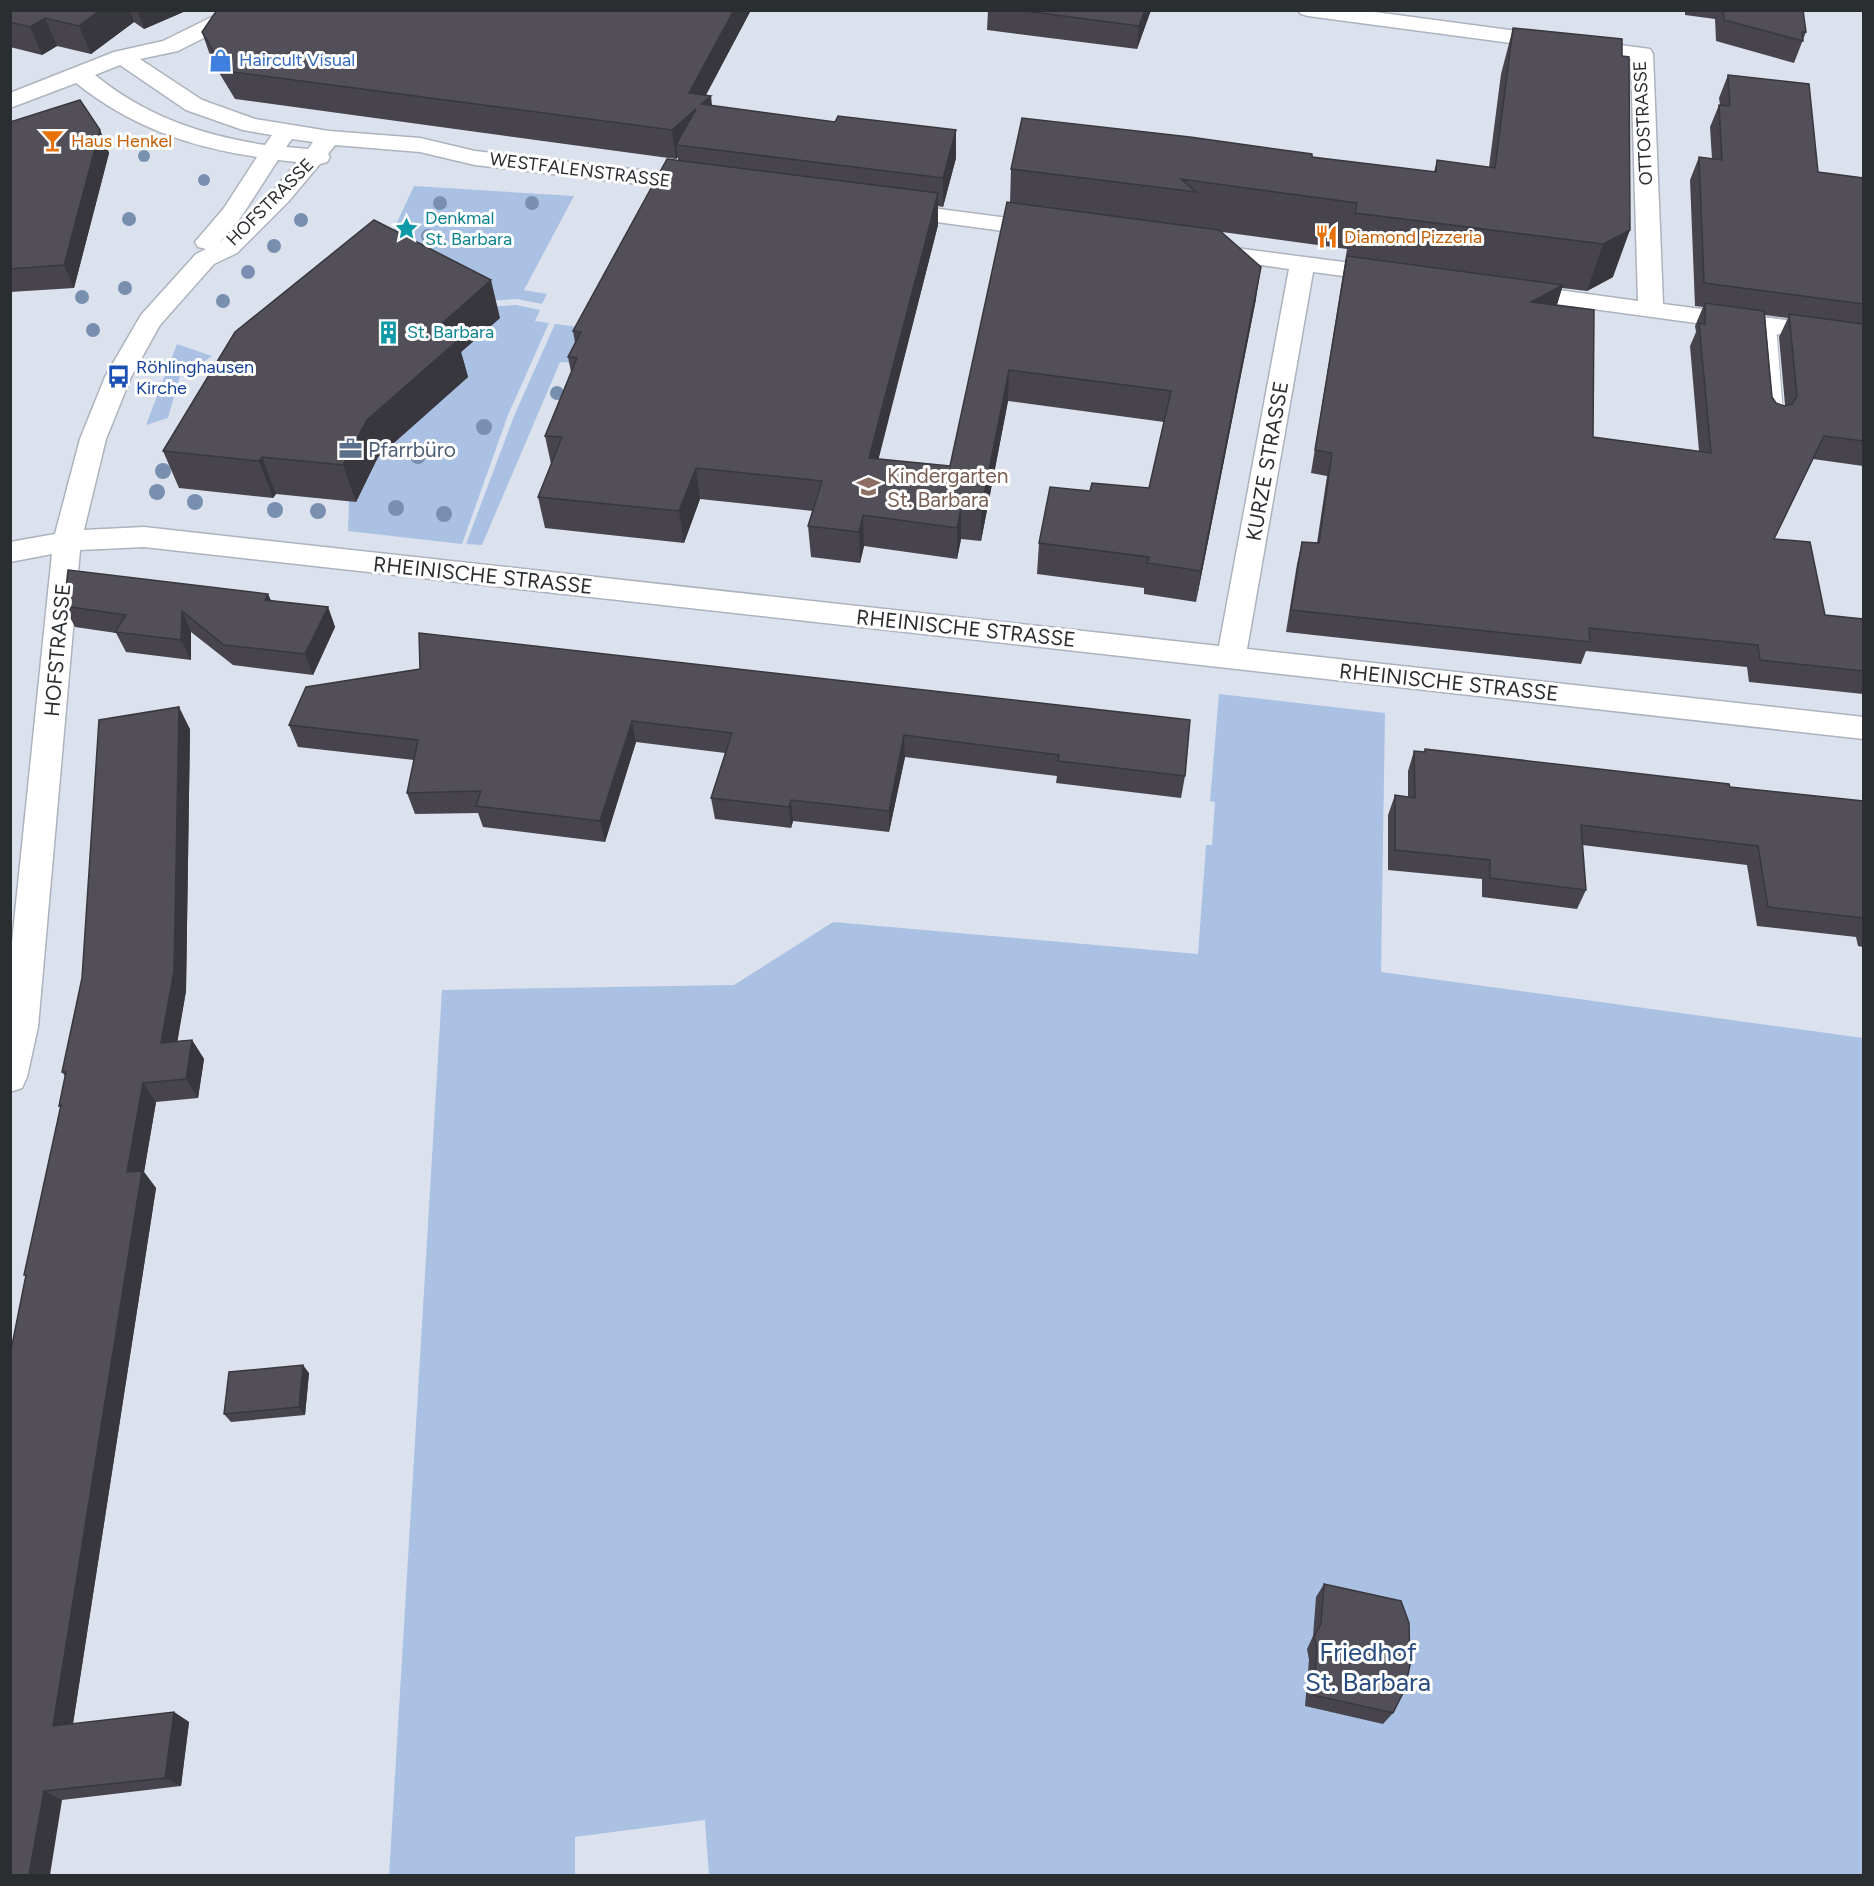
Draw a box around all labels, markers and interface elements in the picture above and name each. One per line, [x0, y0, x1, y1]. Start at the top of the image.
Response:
shop icon: Haircult Visual [208, 47, 234, 73]
place label: Haircult Visual [239, 49, 355, 71]
street label: OTTOSTRASSE [1629, 60, 1657, 186]
bar icon: Haus Henkel [40, 128, 66, 154]
place label: Haus Henkel [71, 130, 172, 152]
street label: WESTFALENSTRASSE [488, 148, 672, 192]
street label: HOFSTRASSE [222, 154, 318, 250]
place label: Denkmal St. Barbara [425, 207, 512, 250]
place icon: Denkmal St. Barbara [394, 215, 420, 241]
restaurant icon: Diamond Pizzeria [1313, 224, 1339, 250]
place label: Diamond Pizzeria [1344, 226, 1482, 248]
building icon: St. Barbara [376, 319, 402, 345]
place label: St. Barbara [407, 321, 494, 343]
place label: Röhlinghausen Kirche [136, 356, 254, 399]
bus stop icon: Röhlinghausen Kirche [105, 364, 131, 390]
street label: KURZE STRASSE [1241, 379, 1293, 543]
office icon: Pfarrbüro [337, 436, 363, 462]
place label: Pfarrbüro [368, 437, 456, 462]
place label: Kindergarten St. Barbara [887, 463, 1008, 512]
school or university icon: Kindergarten St. Barbara [856, 474, 882, 500]
street label: RHEINISCHE STRASSE [372, 551, 594, 599]
street label: HOFSTRASSE [39, 582, 75, 718]
street label: RHEINISCHE STRASSE [855, 604, 1077, 652]
street label: RHEINISCHE STRASSE [1338, 658, 1560, 706]
park label: Friedhof St. Barbara [1305, 1636, 1431, 1698]

